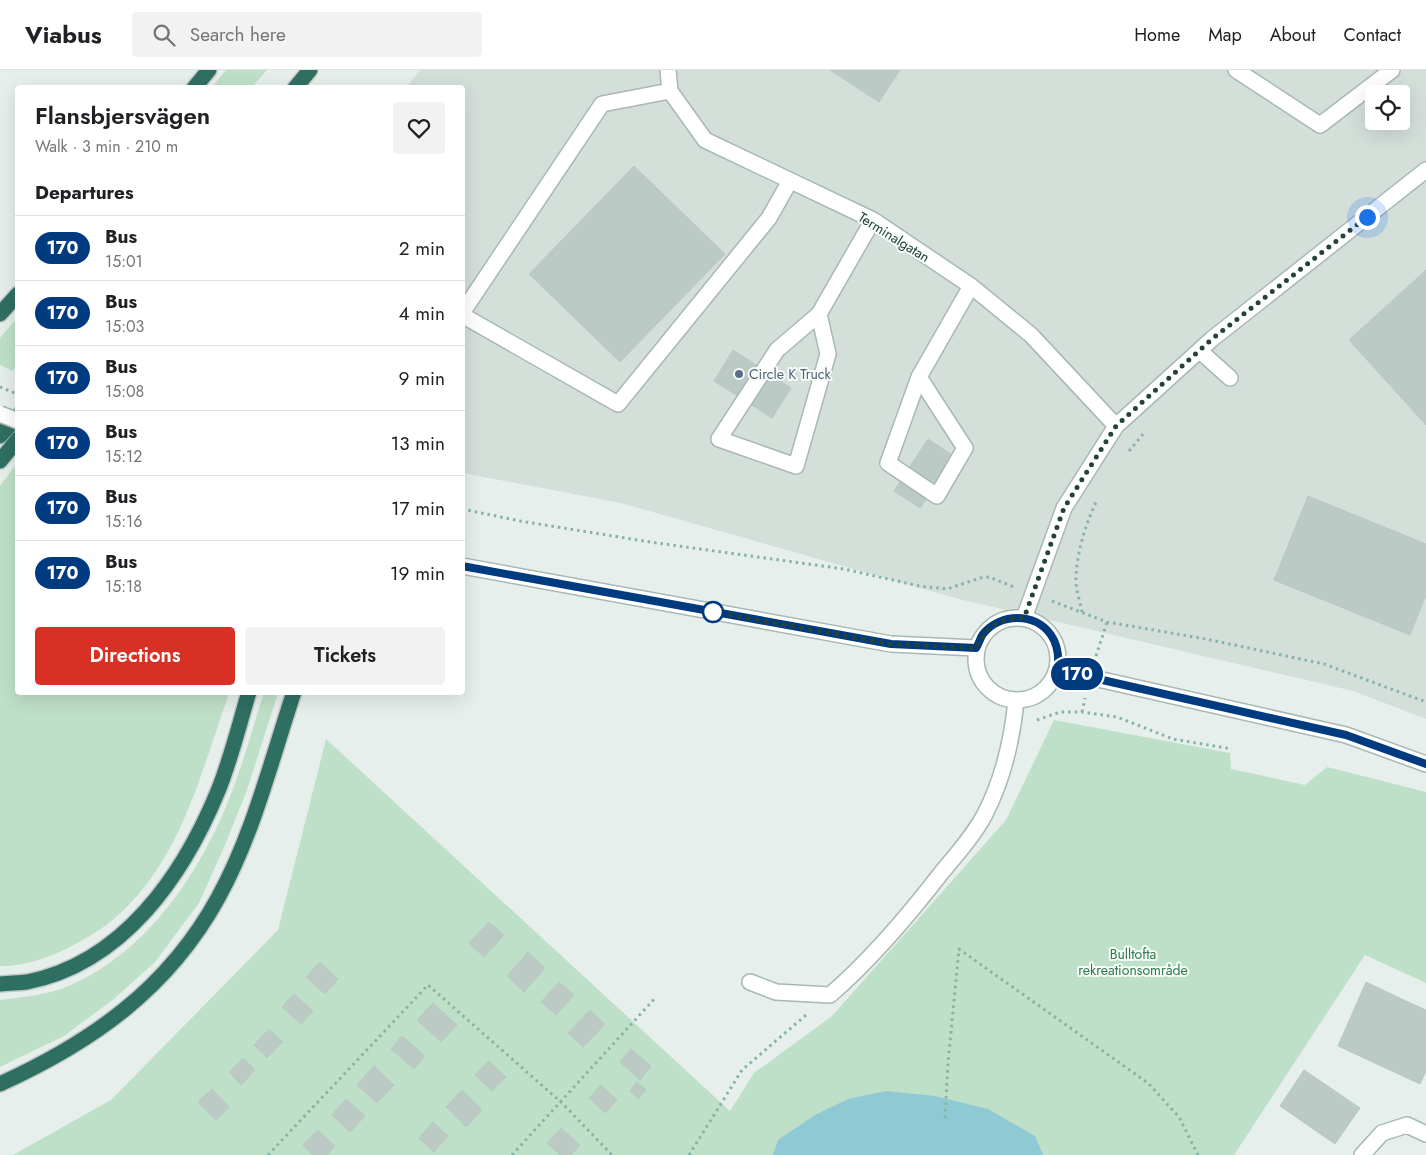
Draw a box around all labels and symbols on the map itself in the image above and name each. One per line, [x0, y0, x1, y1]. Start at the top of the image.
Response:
your location [1355, 205, 1380, 230]
street label: Terminalgatan [854, 207, 934, 267]
place label: Circle K Truck [749, 364, 831, 384]
marker: Circle K Truck [733, 368, 745, 380]
unlabelled marker [702, 601, 724, 623]
line badge: 170 [1048, 658, 1106, 690]
park label: Bulltofta rekreationsområde [1078, 944, 1188, 980]

